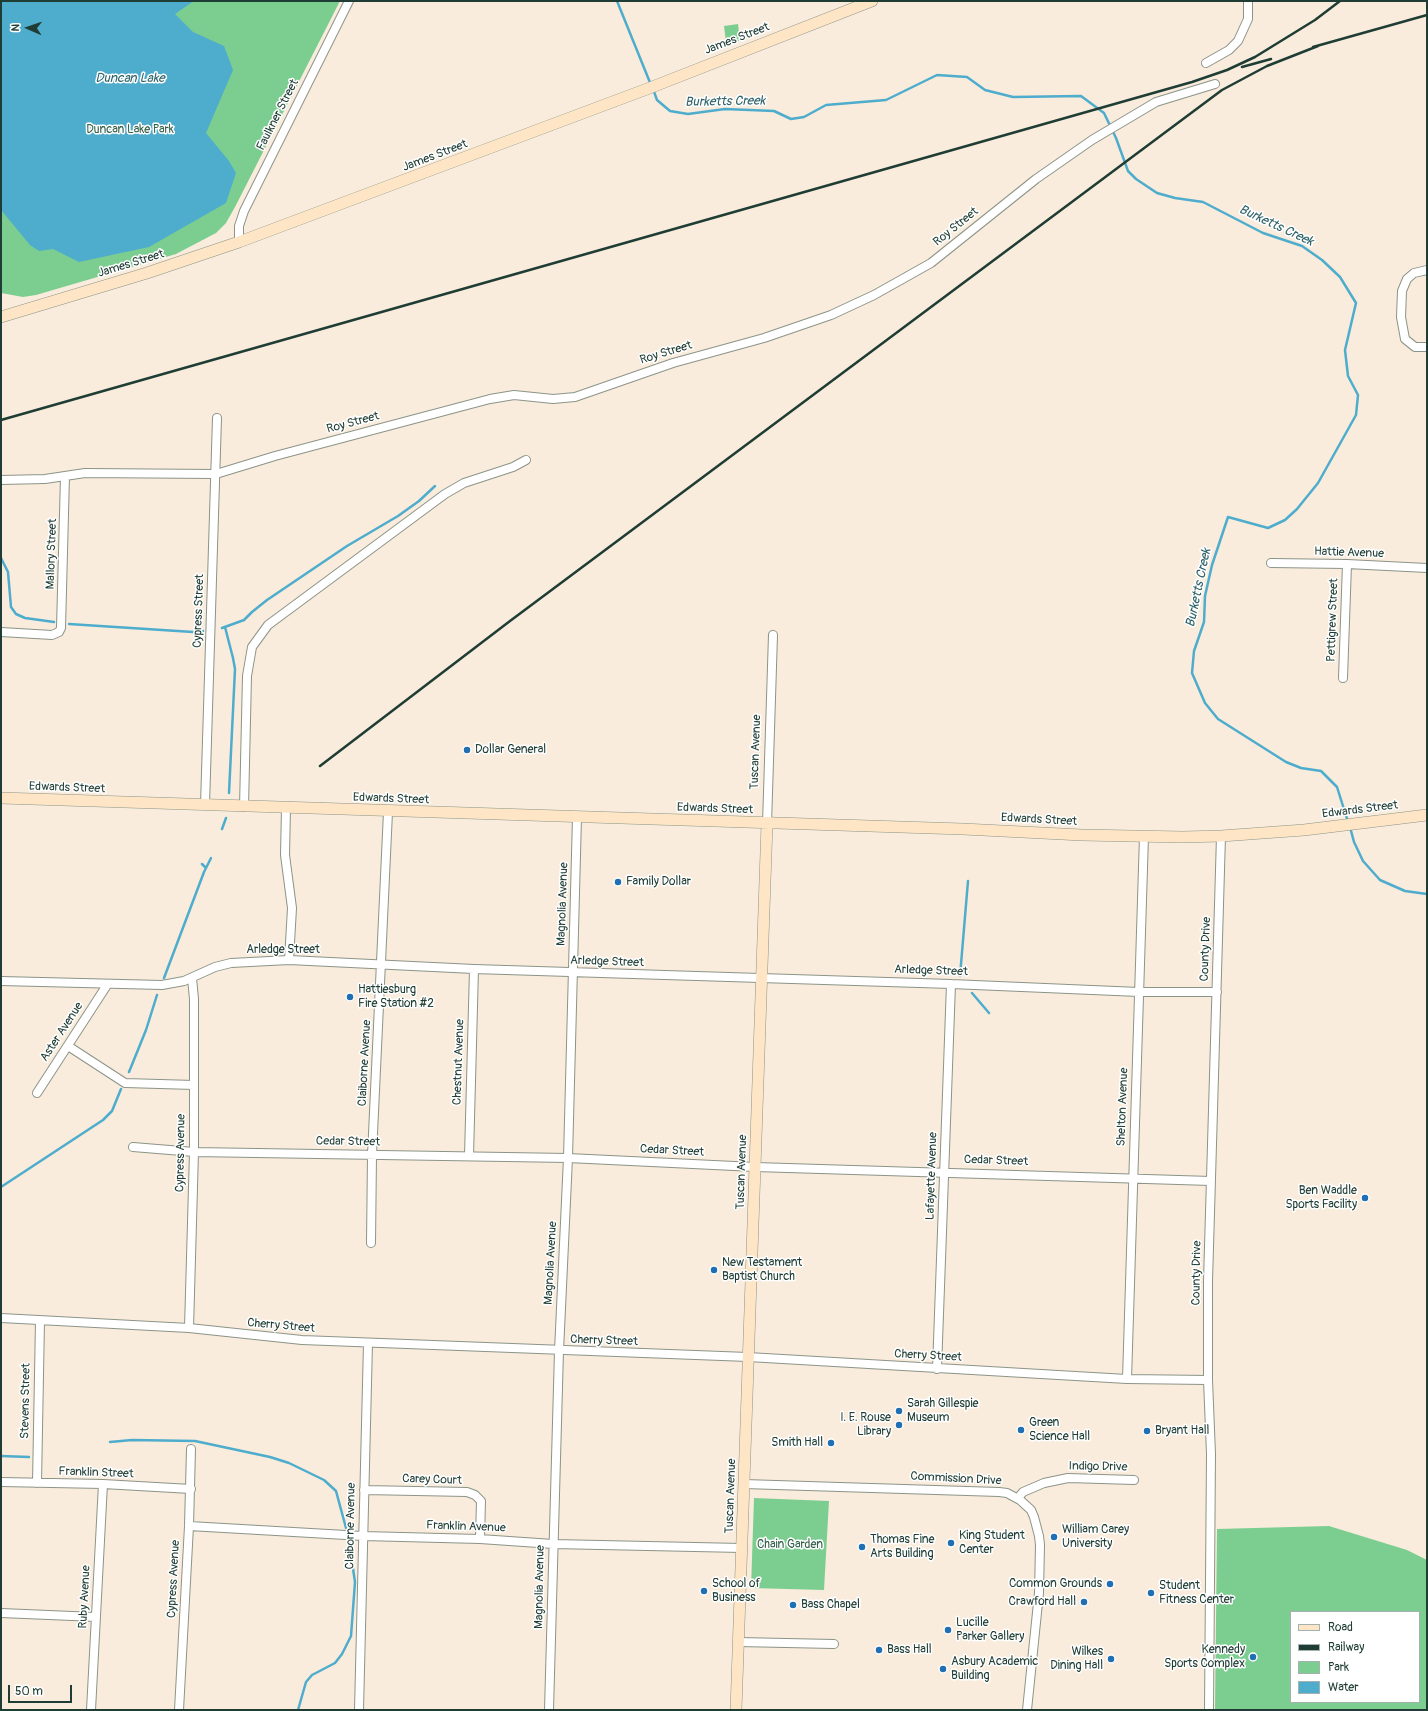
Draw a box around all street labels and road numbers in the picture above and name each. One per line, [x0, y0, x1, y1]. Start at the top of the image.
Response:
street label: James Street [702, 20, 772, 58]
street label: Faulkner Street [254, 77, 302, 153]
street label: James Street [400, 137, 470, 175]
street label: Roy Street [931, 205, 981, 249]
street label: James Street [96, 247, 166, 281]
street label: Roy Street [638, 338, 694, 368]
street label: Roy Street [325, 409, 381, 437]
street label: Mallory Street [44, 518, 60, 590]
street label: Hattie Avenue [1314, 545, 1384, 561]
street label: Cypress Street [191, 574, 207, 648]
street label: Pettigrew Street [1324, 578, 1342, 662]
street label: Tuscan Avenue [747, 714, 765, 790]
street label: Edwards Street [29, 779, 105, 797]
street label: Edwards Street [353, 790, 429, 808]
street label: Edwards Street [1321, 798, 1399, 822]
street label: Edwards Street [677, 800, 753, 818]
street label: Edwards Street [1001, 811, 1077, 829]
street label: Magnolia Avenue [554, 862, 572, 946]
street label: County Drive [1198, 916, 1214, 982]
street label: Arledge Street [246, 943, 320, 957]
street label: Arledge Street [570, 954, 644, 970]
street label: Arledge Street [894, 963, 968, 979]
street label: Aster Avenue [38, 1000, 86, 1064]
street label: Claiborne Avenue [356, 1019, 374, 1107]
street label: Chestnut Avenue [450, 1019, 468, 1105]
street label: Shelton Avenue [1114, 1067, 1132, 1147]
street label: Cypress Avenue [173, 1114, 189, 1192]
street label: Lafayette Avenue [923, 1132, 941, 1220]
street label: Cedar Street [316, 1134, 380, 1150]
street label: Tuscan Avenue [733, 1134, 751, 1210]
street label: Cedar Street [640, 1142, 704, 1160]
street label: Cedar Street [964, 1153, 1028, 1169]
street label: Magnolia Avenue [542, 1221, 560, 1305]
street label: County Drive [1189, 1241, 1205, 1305]
street label: Cherry Street [247, 1316, 315, 1336]
street label: Cherry Street [570, 1333, 638, 1349]
street label: Cherry Street [894, 1347, 962, 1365]
street label: Stevens Street [18, 1363, 34, 1439]
street label: Tuscan Avenue [722, 1458, 740, 1534]
street label: Indigo Drive [1068, 1459, 1128, 1475]
street label: Franklin Street [58, 1464, 134, 1482]
street label: Commission Drive [910, 1469, 1002, 1489]
street label: Carey Court [402, 1472, 462, 1488]
street label: Claiborne Avenue [343, 1482, 359, 1570]
street label: Franklin Avenue [426, 1518, 506, 1536]
street label: Cypress Avenue [165, 1539, 183, 1619]
street label: Magnolia Avenue [532, 1545, 548, 1629]
street label: Ruby Avenue [76, 1565, 94, 1629]

